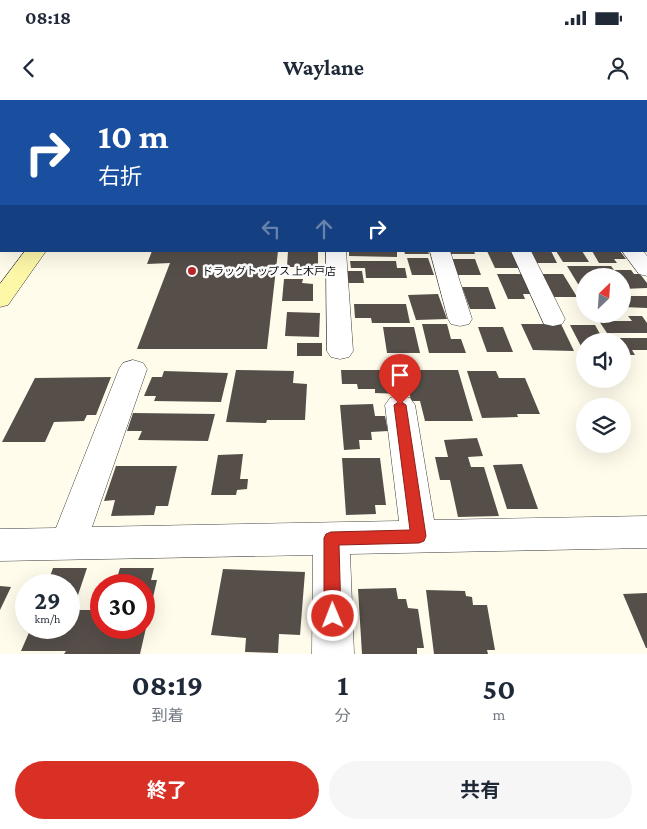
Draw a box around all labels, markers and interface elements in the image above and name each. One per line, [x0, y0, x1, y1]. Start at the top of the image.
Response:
text: 08:18 [25, 7, 71, 28]
icon: back [15, 54, 43, 82]
icon: person [604, 54, 632, 82]
text: Waylane [283, 55, 364, 80]
text: 10 m [98, 117, 169, 156]
icon: right [15, 120, 80, 185]
text: 右折 [98, 164, 142, 189]
icon: left [257, 215, 285, 243]
icon: ahead [310, 215, 338, 243]
icon: right [363, 215, 391, 243]
marker: ドラッグトップス 上木戸店 [186, 265, 198, 277]
place label: ドラッグトップス 上木戸店 [202, 265, 336, 277]
north arrow [576, 268, 631, 322]
map controls [576, 268, 631, 453]
button: sound [576, 333, 631, 388]
pin [379, 354, 421, 405]
icon: arrive [386, 361, 414, 389]
button: layers [576, 398, 631, 453]
speed limit sign: 30 [90, 574, 155, 639]
text: 29 [34, 587, 61, 614]
position arrow [306, 589, 358, 641]
text: km/h [35, 612, 60, 626]
text: 08:19 [132, 668, 203, 701]
text: 1 [337, 668, 348, 701]
text: 50 [482, 672, 515, 705]
text: m [492, 706, 505, 723]
text: 到着 [151, 707, 183, 724]
text: 分 [335, 707, 351, 724]
button: 終了 [15, 761, 319, 819]
button: 共有 [329, 761, 632, 819]

